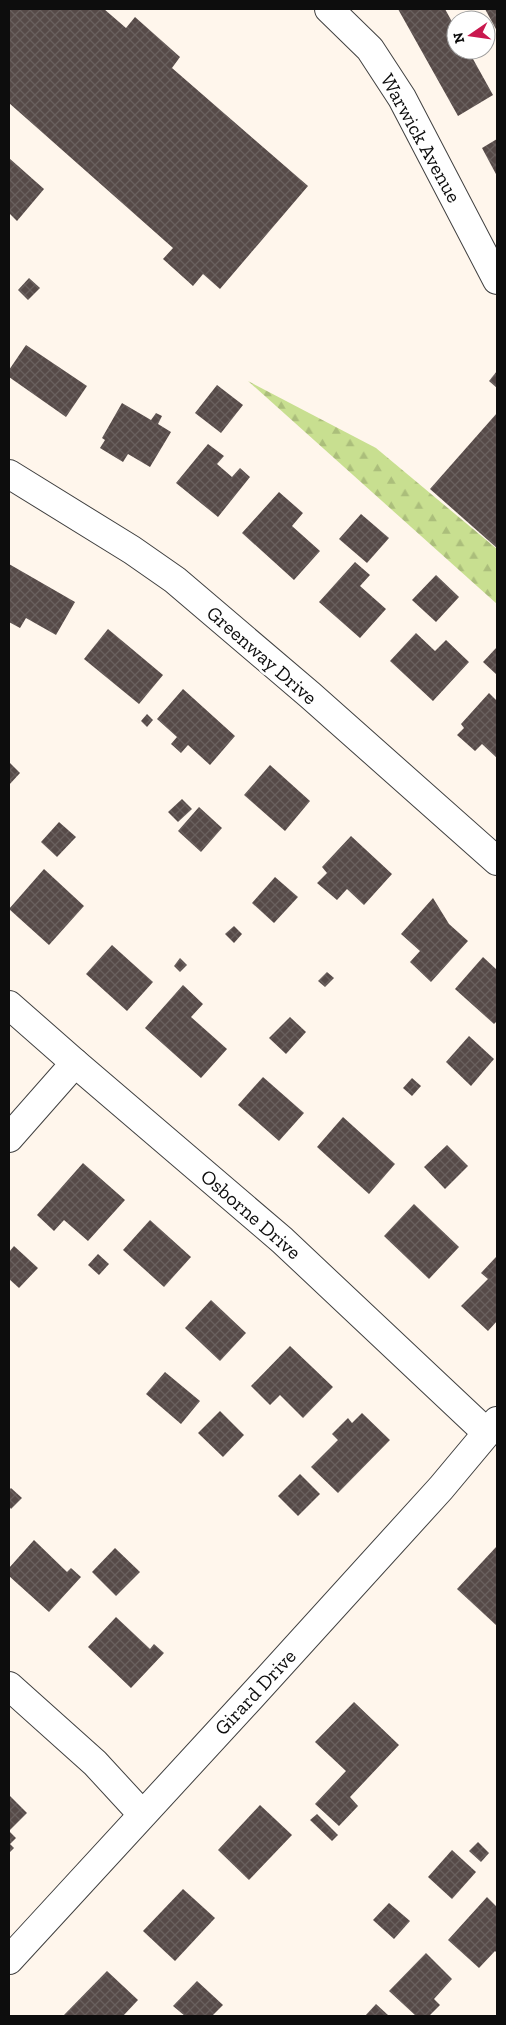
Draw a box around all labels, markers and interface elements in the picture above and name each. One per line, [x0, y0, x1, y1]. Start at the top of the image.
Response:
north arrow [446, 10, 496, 60]
text: N [449, 30, 468, 45]
street label: Warwick Avenue [376, 69, 466, 207]
street label: Greenway Drive [202, 601, 322, 709]
street label: Osborne Drive [196, 1164, 306, 1264]
street label: Girard Drive [209, 1644, 301, 1740]

